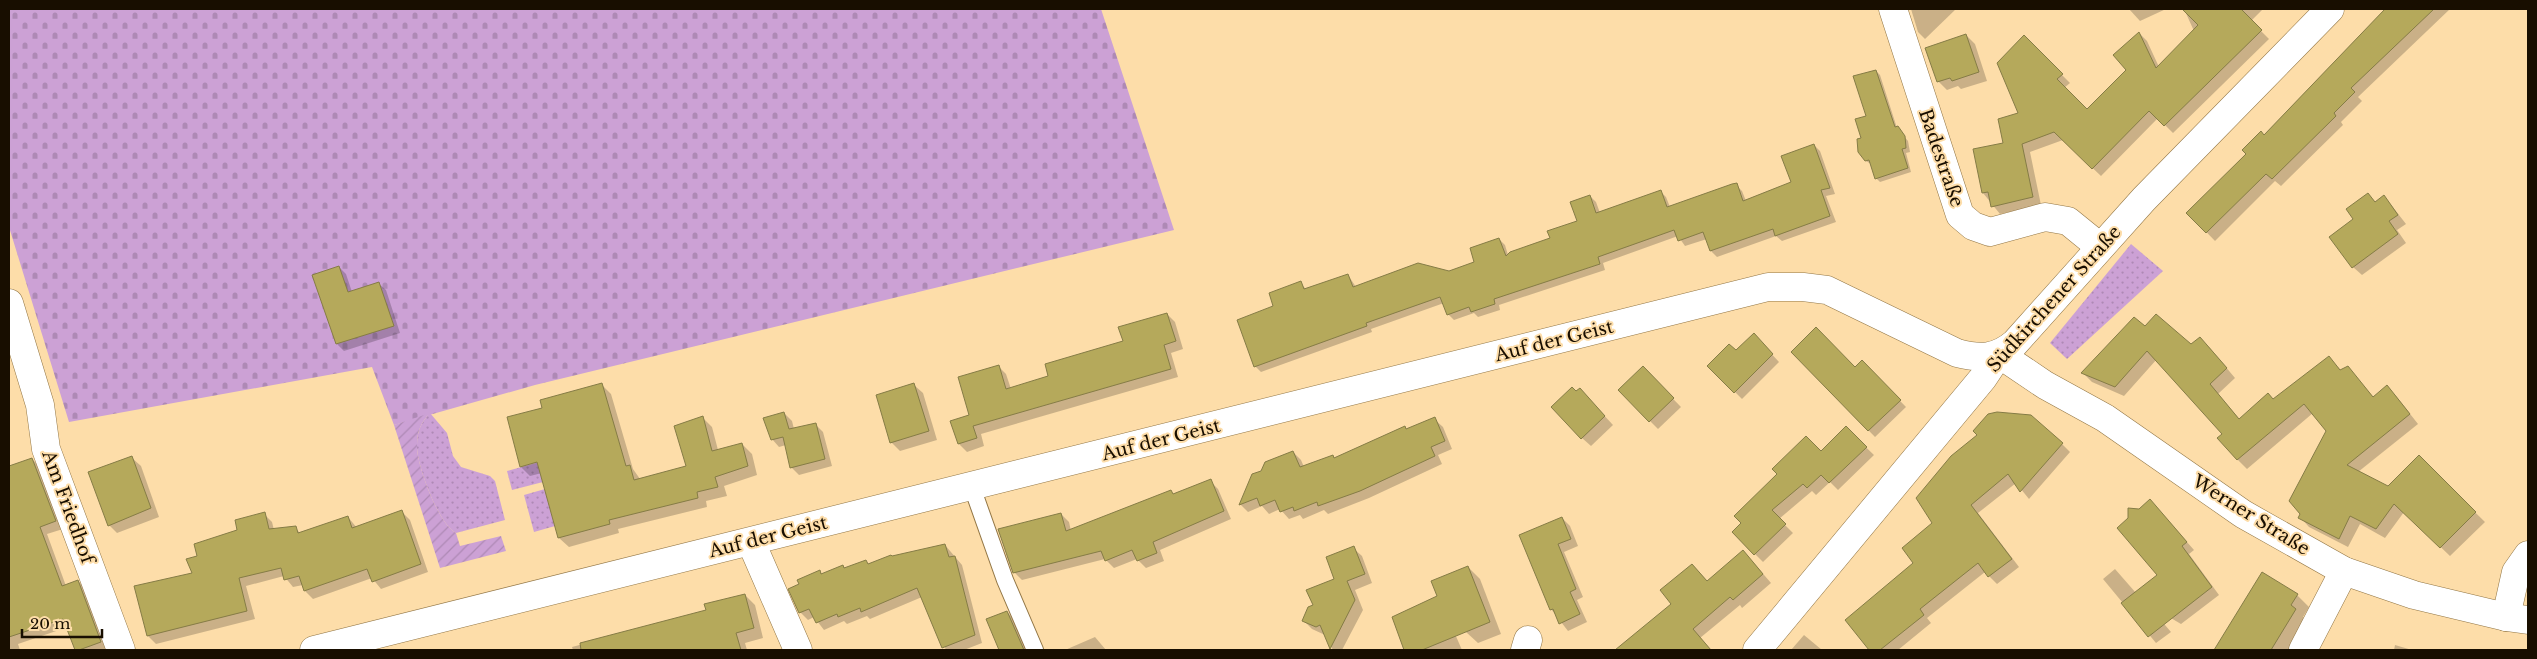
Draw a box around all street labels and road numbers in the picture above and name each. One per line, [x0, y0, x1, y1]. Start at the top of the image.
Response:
street label: Badestraße [1914, 106, 1968, 210]
street label: Südkirchener Straße [1982, 221, 2126, 377]
street label: Auf der Geist [1492, 316, 1616, 367]
street label: Auf der Geist [1099, 415, 1223, 466]
street label: Am Friedhof [37, 446, 100, 569]
street label: Werner Straße [2187, 470, 2314, 560]
street label: Auf der Geist [706, 512, 830, 563]

